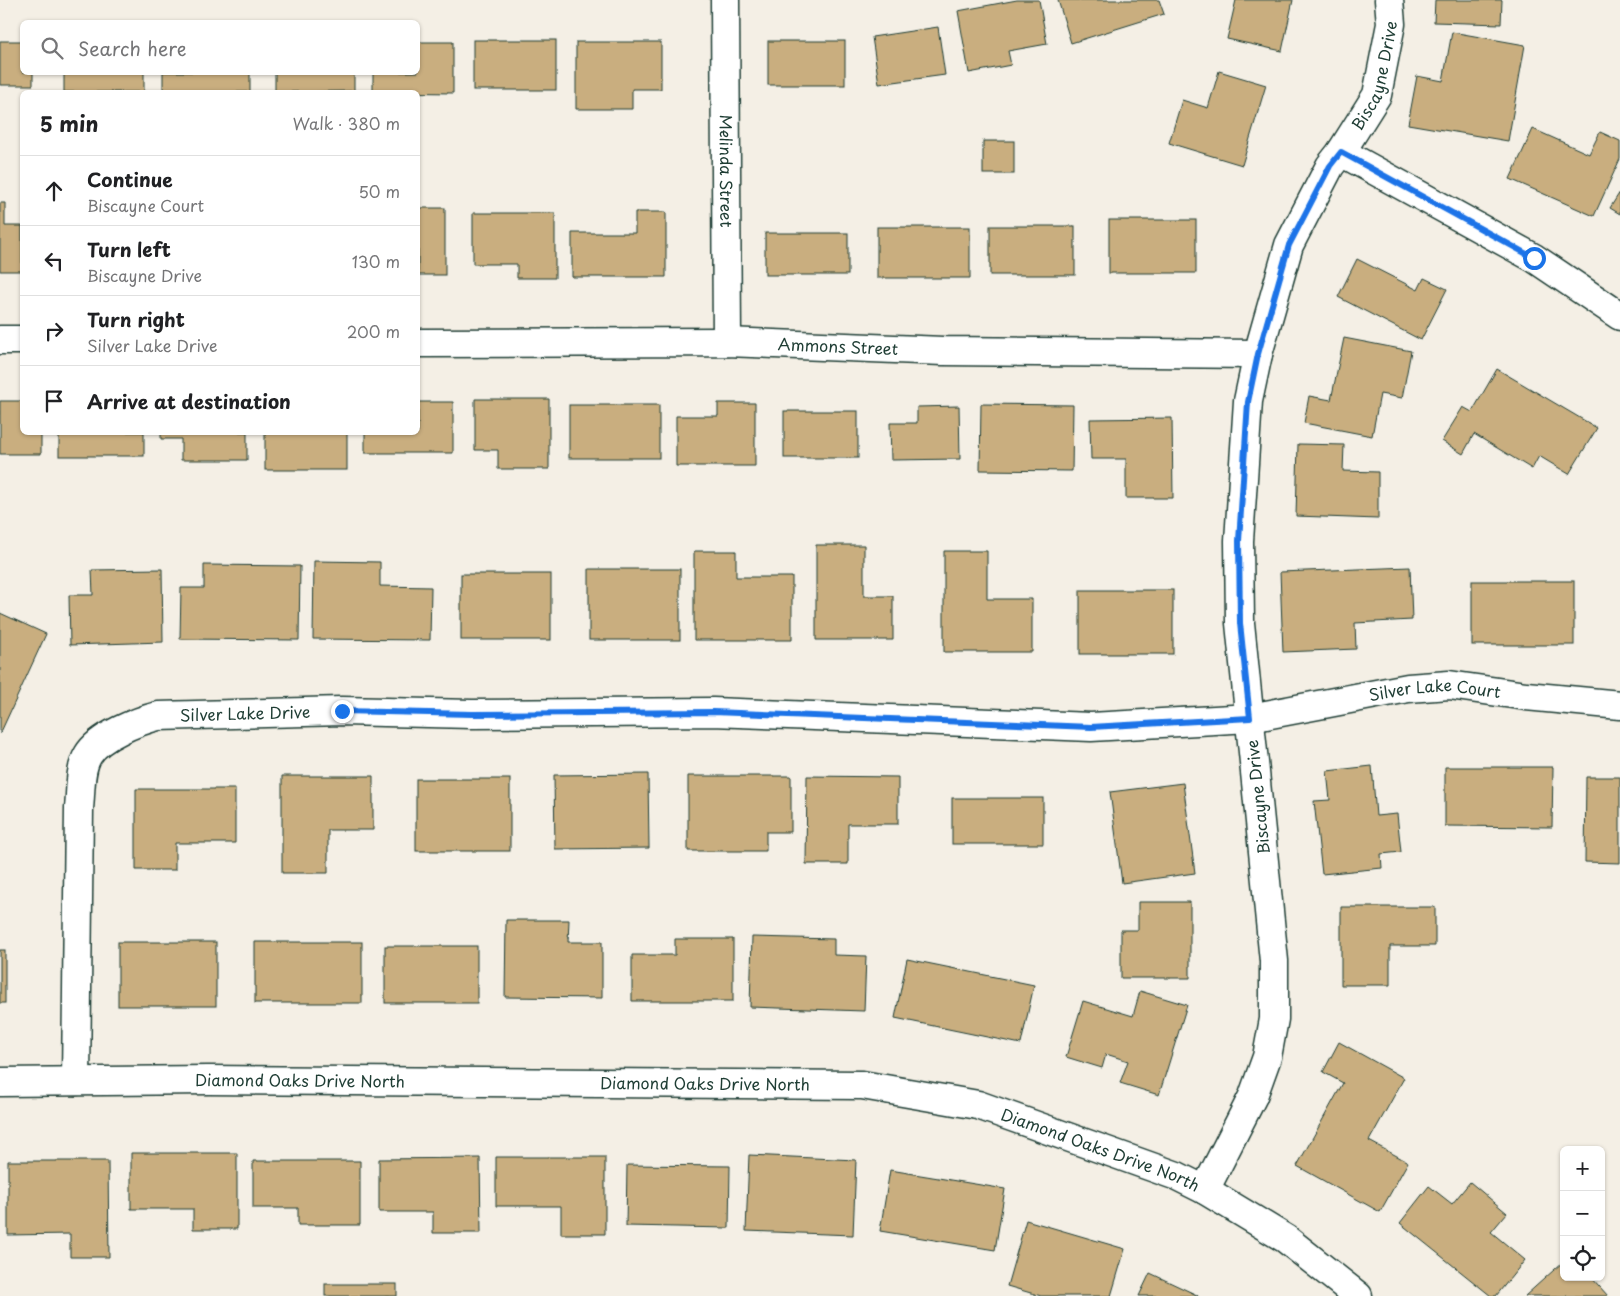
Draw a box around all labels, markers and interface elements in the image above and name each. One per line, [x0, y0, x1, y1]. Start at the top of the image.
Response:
street label: Biscayne Drive [1345, 19, 1402, 135]
search box [20, 20, 420, 75]
icon: search [38, 34, 66, 62]
text: Search here [78, 34, 187, 62]
text: 5 min [40, 107, 98, 139]
text: Walk · 380 m [293, 111, 400, 135]
street label: Melinda Street [715, 114, 739, 228]
text: Continue [87, 165, 173, 193]
icon: ahead [40, 177, 68, 205]
text: 50 m [359, 179, 400, 203]
text: Biscayne Court [87, 193, 204, 217]
text: Turn left [87, 235, 171, 263]
icon: left [40, 247, 68, 275]
route start [1523, 247, 1546, 270]
text: 130 m [352, 249, 400, 273]
text: Biscayne Drive [87, 263, 202, 287]
text: Turn right [87, 305, 185, 333]
icon: right [40, 317, 68, 345]
text: 200 m [347, 319, 400, 343]
street label: Ammons Street [777, 331, 899, 360]
text: Silver Lake Drive [87, 333, 218, 357]
icon: arrive [40, 387, 68, 415]
text: Arrive at destination [87, 387, 291, 415]
street label: Silver Lake Court [1366, 672, 1503, 706]
street label: Silver Lake Drive [179, 699, 311, 726]
route end [331, 700, 354, 723]
street label: Biscayne Drive [1239, 739, 1275, 856]
street label: Diamond Oaks Drive North [195, 1067, 405, 1093]
street label: Diamond Oaks Drive North [600, 1070, 810, 1096]
street label: Diamond Oaks Drive North [998, 1101, 1204, 1197]
map controls [1560, 1146, 1605, 1281]
button: + [1560, 1146, 1605, 1191]
button: − [1560, 1191, 1605, 1236]
button: locate [1560, 1236, 1605, 1281]

